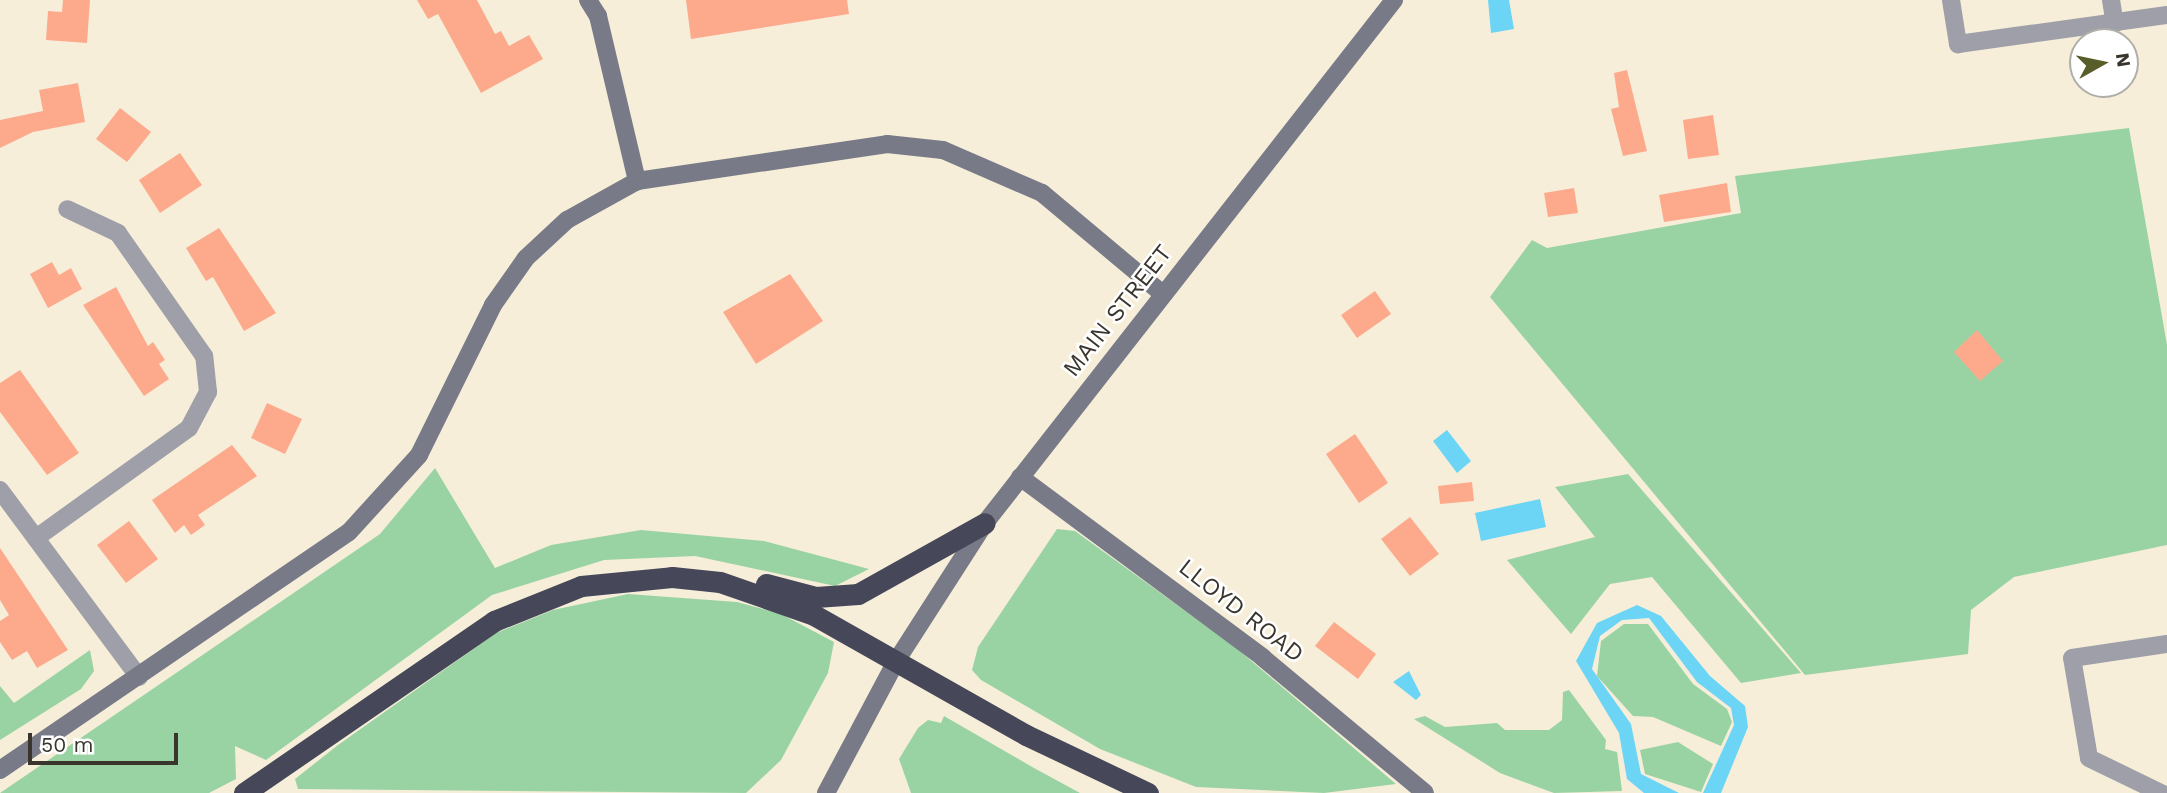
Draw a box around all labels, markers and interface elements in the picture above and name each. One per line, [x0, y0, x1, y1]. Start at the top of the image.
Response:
north arrow [2069, 28, 2139, 98]
text: N [2111, 51, 2136, 69]
street label: MAIN STREET [1058, 239, 1178, 383]
street label: LLOYD ROAD [1173, 553, 1309, 669]
scale bar [32, 720, 182, 764]
text: 50 m [41, 732, 93, 757]

